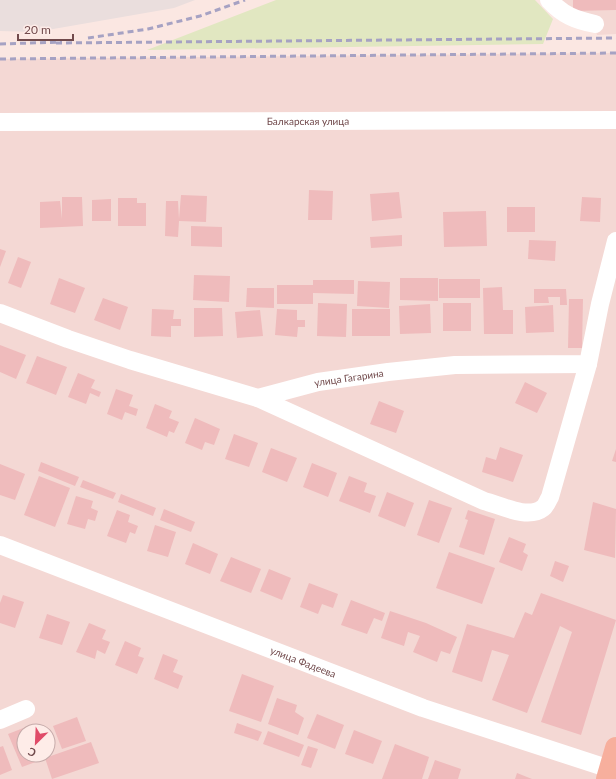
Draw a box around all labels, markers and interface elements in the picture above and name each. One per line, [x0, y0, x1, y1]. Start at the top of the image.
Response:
scale bar [18, 16, 73, 42]
text: 20 m [24, 22, 51, 37]
street label: Балкарская улица [267, 115, 349, 127]
street label: улица Гагарина [313, 367, 384, 389]
street label: улица Фадеева [269, 644, 338, 680]
north arrow [16, 723, 56, 763]
text: С [25, 745, 38, 760]

